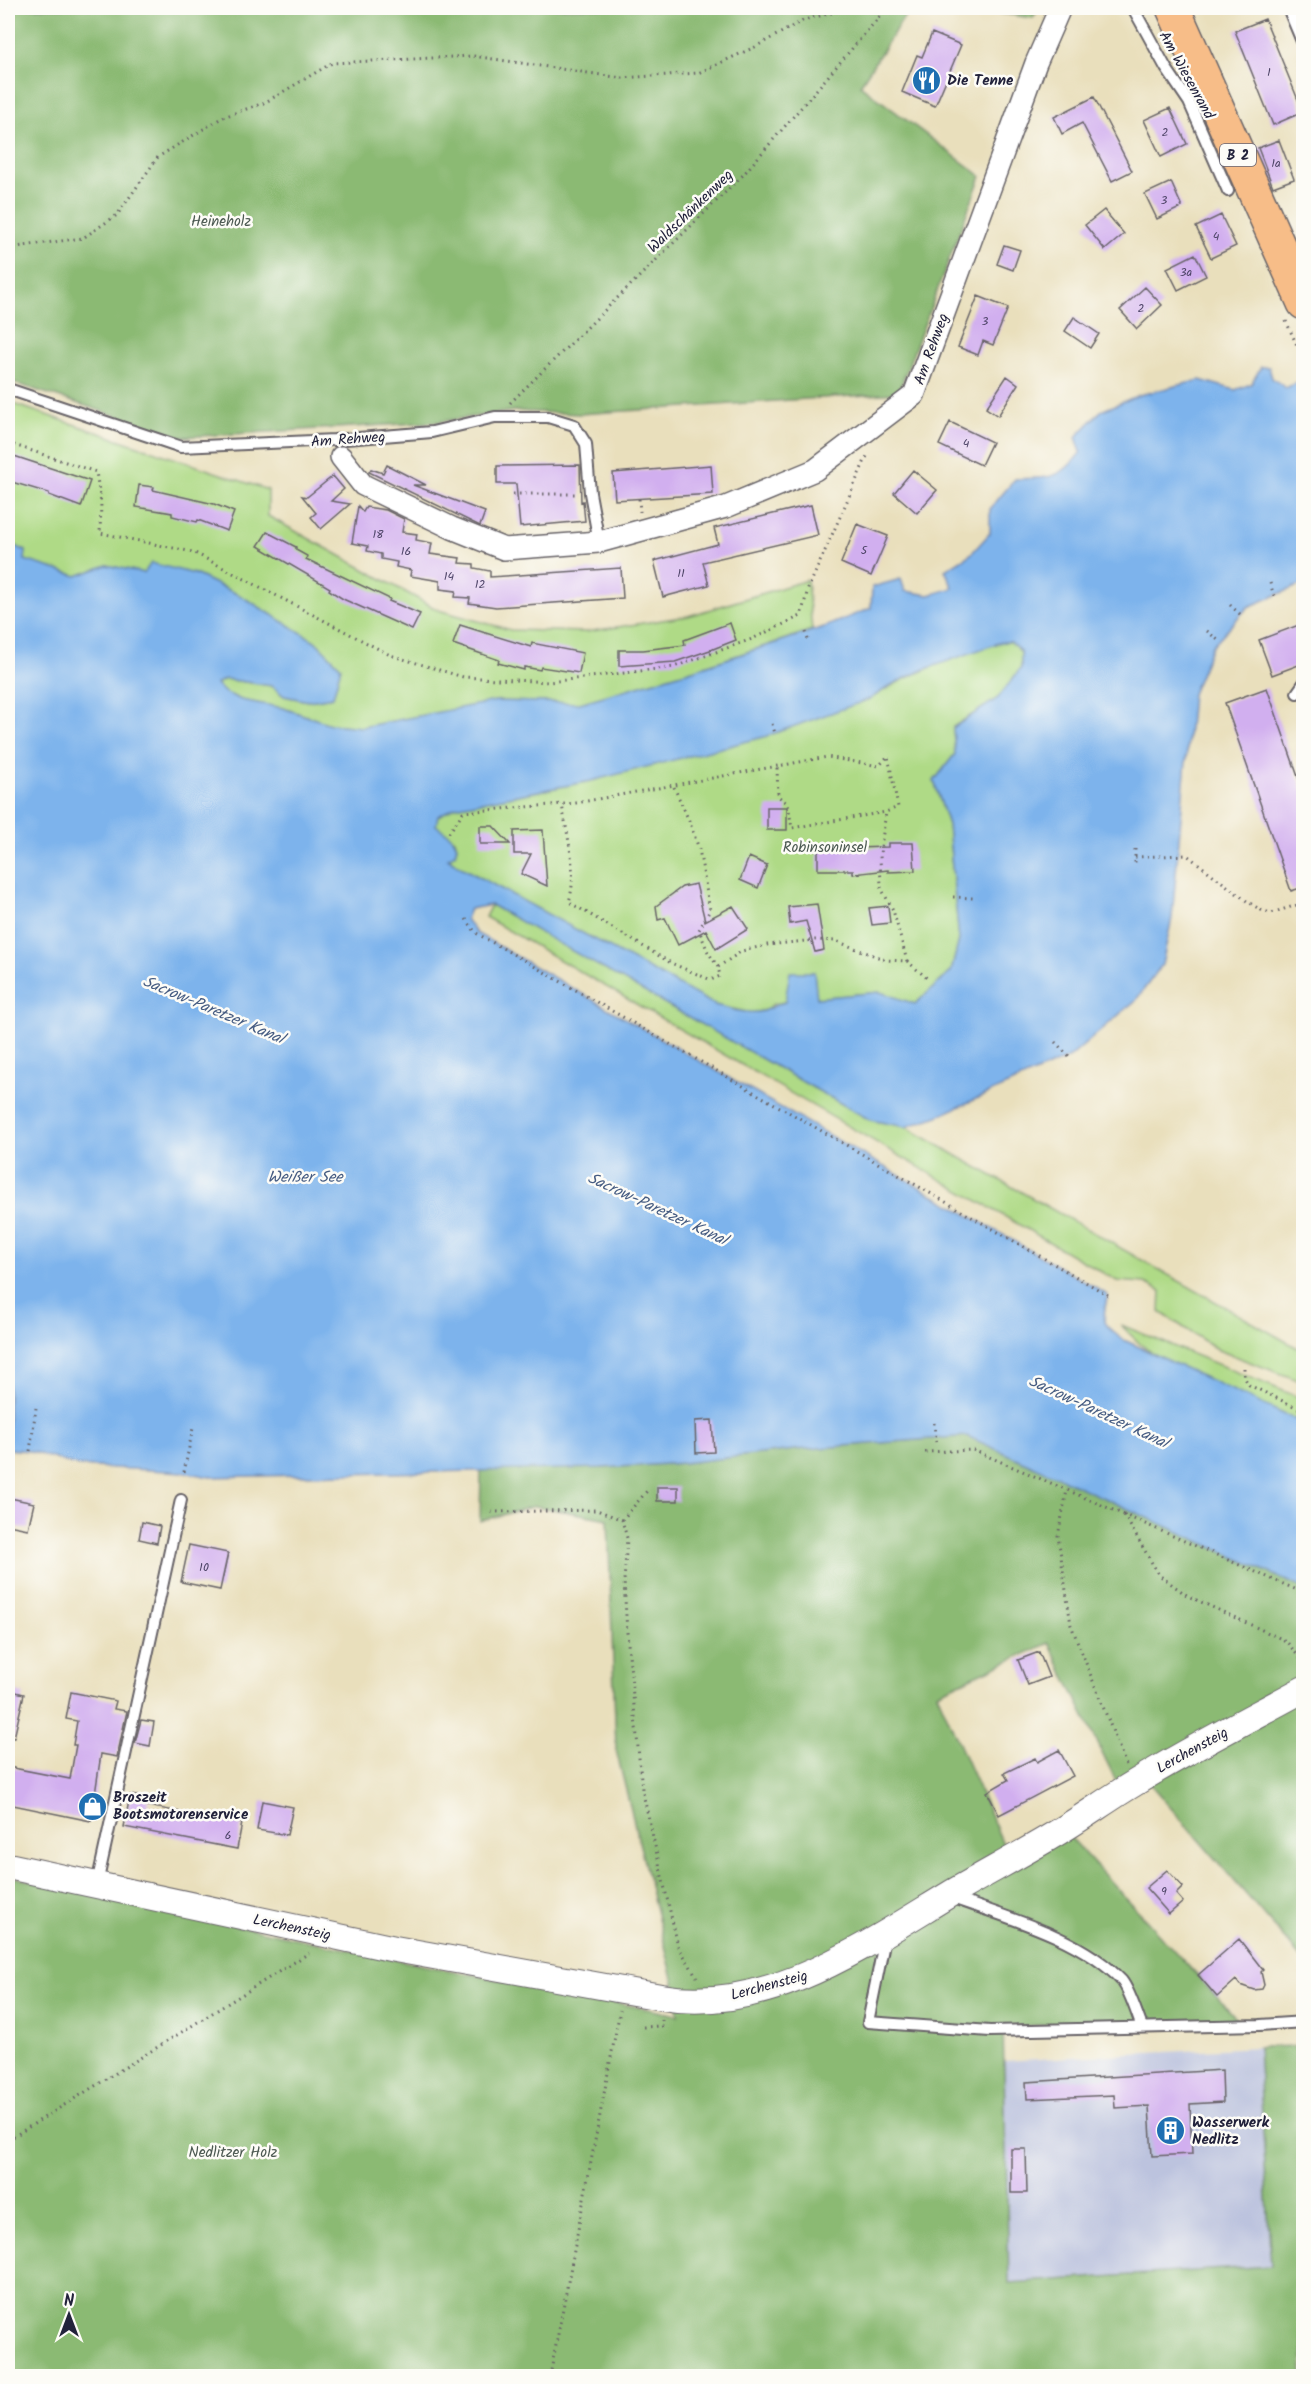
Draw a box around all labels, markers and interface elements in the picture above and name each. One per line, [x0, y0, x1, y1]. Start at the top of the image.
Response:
street label: Am Wiesenrand [1152, 27, 1221, 124]
house number: 1 [1267, 63, 1271, 82]
restaurant icon: Die Tenne [910, 64, 942, 96]
place label: Die Tenne [947, 69, 1014, 93]
house number: 2 [1162, 123, 1169, 142]
road number: B 2 [1220, 144, 1256, 166]
house number: 1a [1271, 154, 1281, 173]
street label: Waldschänkenweg [642, 164, 739, 259]
house number: 3 [1161, 191, 1168, 210]
park label: Heineholz [191, 210, 252, 234]
house number: 4 [1213, 227, 1220, 246]
house number: 3a [1180, 263, 1193, 282]
house number: 2 [1138, 299, 1145, 318]
street label: Am Rehweg [908, 310, 956, 389]
house number: 3 [982, 312, 989, 331]
street label: Am Rehweg [310, 425, 386, 455]
house number: 4 [963, 434, 970, 453]
house number: 18 [373, 525, 384, 544]
house number: 5 [861, 541, 869, 560]
house number: 16 [401, 542, 411, 561]
house number: 11 [677, 564, 685, 583]
house number: 14 [444, 567, 455, 586]
house number: 12 [475, 575, 485, 594]
park label: Robinsoninsel [783, 836, 868, 860]
water label: Sacrow-Paretzer Kanal [139, 969, 291, 1053]
water label: Weißer See [268, 1165, 344, 1190]
water label: Sacrow-Paretzer Kanal [583, 1166, 734, 1254]
water label: Sacrow-Paretzer Kanal [1024, 1369, 1175, 1457]
house number: 10 [199, 1558, 209, 1577]
street label: Lerchensteig [1152, 1721, 1233, 1781]
place label: Broszeit Bootsmotorenservice [113, 1786, 249, 1827]
shop icon: Broszeit Bootsmotorenservice [76, 1790, 108, 1822]
house number: 6 [225, 1826, 231, 1845]
house number: 9 [1161, 1882, 1167, 1901]
street label: Lerchensteig [251, 1908, 333, 1948]
street label: Lerchensteig [728, 1964, 811, 2008]
place label: Wasserwerk Nedlitz [1192, 2111, 1270, 2152]
building icon: Wasserwerk Nedlitz [1155, 2115, 1187, 2147]
park label: Nedlitzer Holz [189, 2141, 278, 2165]
north arrow [39, 2285, 99, 2345]
text: N [64, 2289, 74, 2314]

